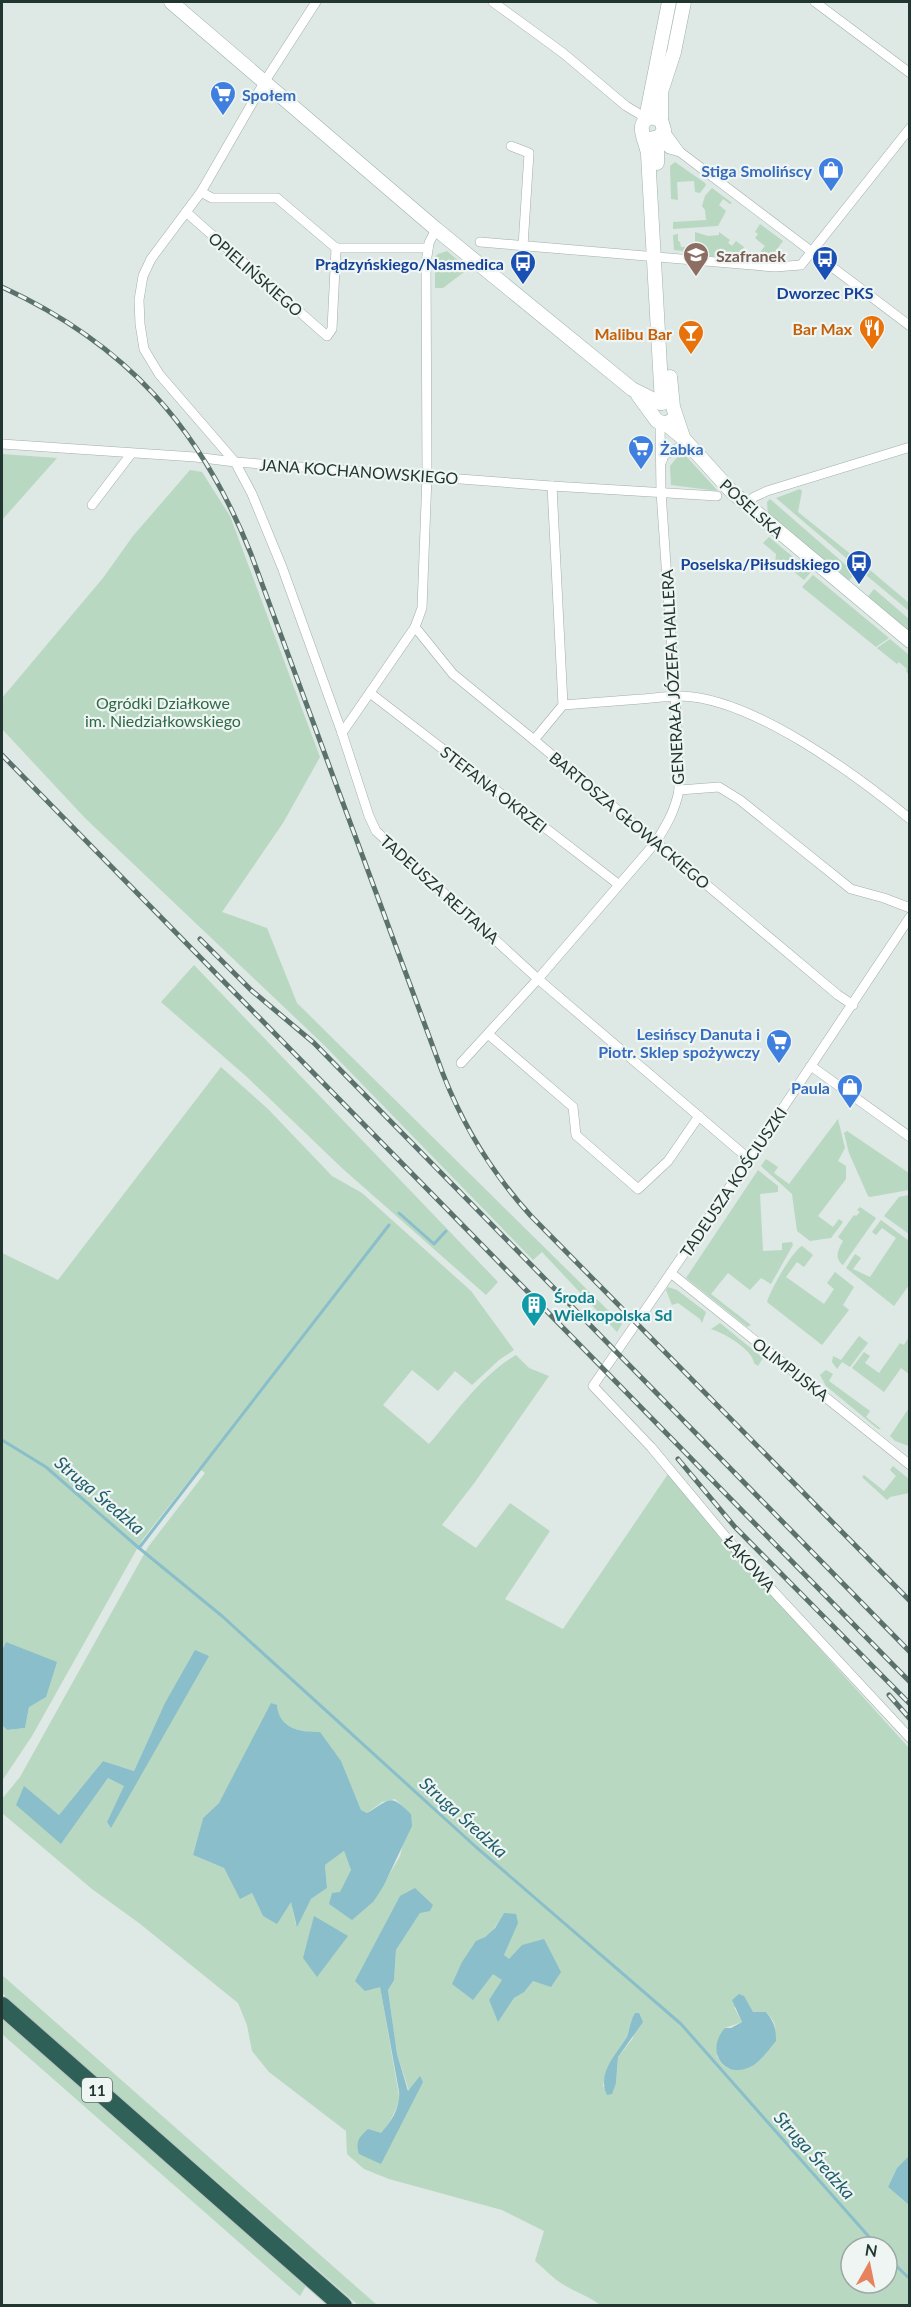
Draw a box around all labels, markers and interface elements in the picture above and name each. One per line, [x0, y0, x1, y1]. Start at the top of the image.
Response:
supermarket icon: Społem [208, 79, 238, 117]
place label: Społem [242, 85, 296, 104]
shop icon: Stiga Smolińscy [816, 155, 846, 193]
place label: Stiga Smolińscy [701, 161, 813, 180]
street label: OPIELIŃSKIEGO [205, 228, 307, 320]
school or university icon: Szafranek [681, 240, 711, 278]
bus stop icon: Dworzec PKS [810, 244, 840, 282]
place label: Szafranek [716, 246, 786, 265]
bus stop icon: Prądzyńskiego/Nasmedica [508, 248, 538, 286]
place label: Prądzyńskiego/Nasmedica [315, 254, 504, 273]
place label: Dworzec PKS [776, 283, 874, 302]
restaurant icon: Bar Max [857, 313, 887, 351]
bar icon: Malibu Bar [676, 318, 706, 356]
place label: Bar Max [793, 319, 853, 338]
place label: Malibu Bar [594, 324, 672, 343]
supermarket icon: Żabka [626, 433, 656, 471]
place label: Żabka [660, 439, 704, 458]
street label: JANA KOCHANOWSKIEGO [259, 455, 459, 487]
street label: POSELSKA [716, 475, 788, 541]
bus stop icon: Poselska/Piłsudskiego [844, 548, 874, 586]
place label: Poselska/Piłsudskiego [681, 554, 840, 573]
street label: GENERAŁA JÓZEFA HALLERA [657, 569, 687, 785]
park label: Ogródki Działkowe im. Niedziałkowskiego [85, 693, 241, 730]
street label: STEFANA OKRZEI [437, 742, 551, 836]
street label: BARTOSZA GŁOWACKIEGO [546, 747, 714, 893]
street label: TADEUSZA REJTANA [377, 831, 503, 947]
place label: Lesińscy Danuta i Piotr. Sklep spożywczy [598, 1024, 761, 1061]
supermarket icon: Lesińscy Danuta i Piotr. Sklep spożywczy [764, 1027, 794, 1065]
shop icon: Paula [835, 1072, 865, 1110]
place label: Paula [791, 1078, 830, 1097]
street label: TADEUSZA KOŚCIUSZKI [676, 1103, 790, 1261]
place label: Środa Wielkopolska Sd [554, 1287, 672, 1324]
building icon: Środa Wielkopolska Sd [519, 1290, 549, 1328]
street label: OLIMPIJSKA [749, 1333, 833, 1405]
water label: Struga Średzka [51, 1451, 149, 1539]
street label: ŁĄKOWA [720, 1531, 780, 1595]
water label: Struga Średzka [416, 1772, 512, 1862]
road number: 11 [82, 2078, 112, 2102]
water label: Struga Średzka [770, 2107, 860, 2203]
north arrow [839, 2235, 899, 2295]
text: N [864, 2239, 879, 2260]

